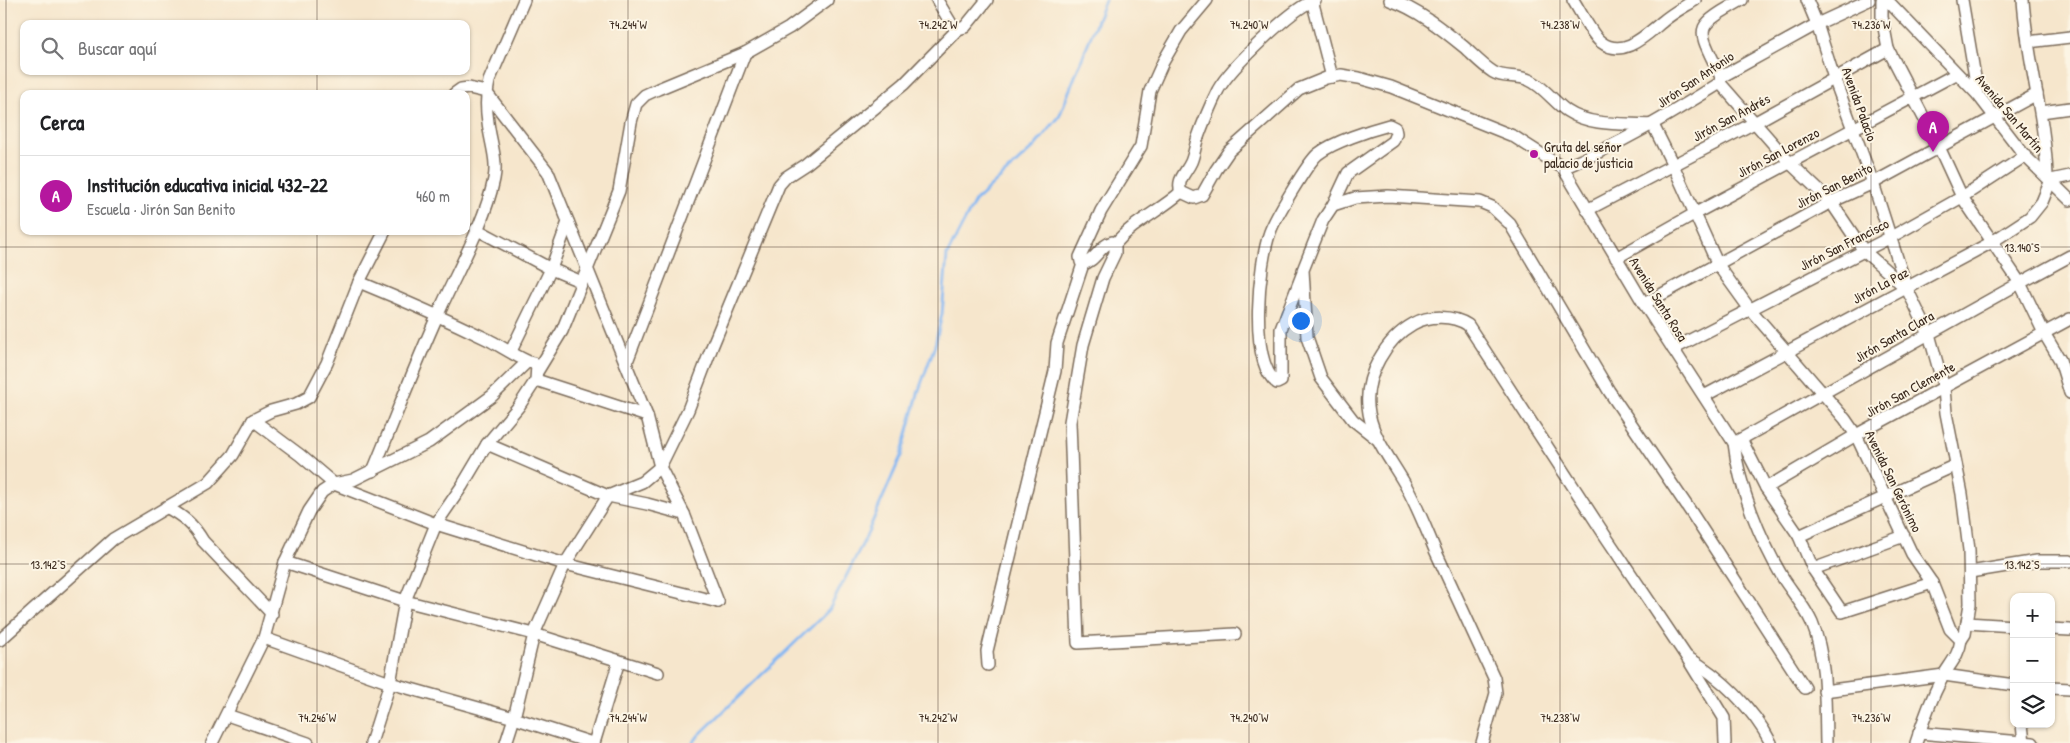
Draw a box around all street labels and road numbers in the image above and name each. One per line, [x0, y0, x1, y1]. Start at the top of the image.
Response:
street label: Jirón San Antonio [1653, 46, 1738, 112]
street label: Avenida Palacio [1838, 64, 1882, 144]
street label: Avenida San Martín [1972, 70, 2048, 156]
street label: Jirón San Andrés [1689, 89, 1773, 145]
street label: Jirón San Lorenzo [1734, 122, 1823, 182]
street label: Jirón San Benito [1793, 158, 1876, 212]
street label: Jirón San Francisco [1796, 213, 1892, 275]
street label: Avenida Santa Rosa [1625, 253, 1693, 345]
street label: Jirón La Paz [1849, 262, 1911, 308]
street label: Jirón Santa Clara [1851, 305, 1937, 366]
street label: Jirón San Clemente [1862, 356, 1958, 421]
street label: Avenida San Gerónimo [1861, 427, 1927, 535]

